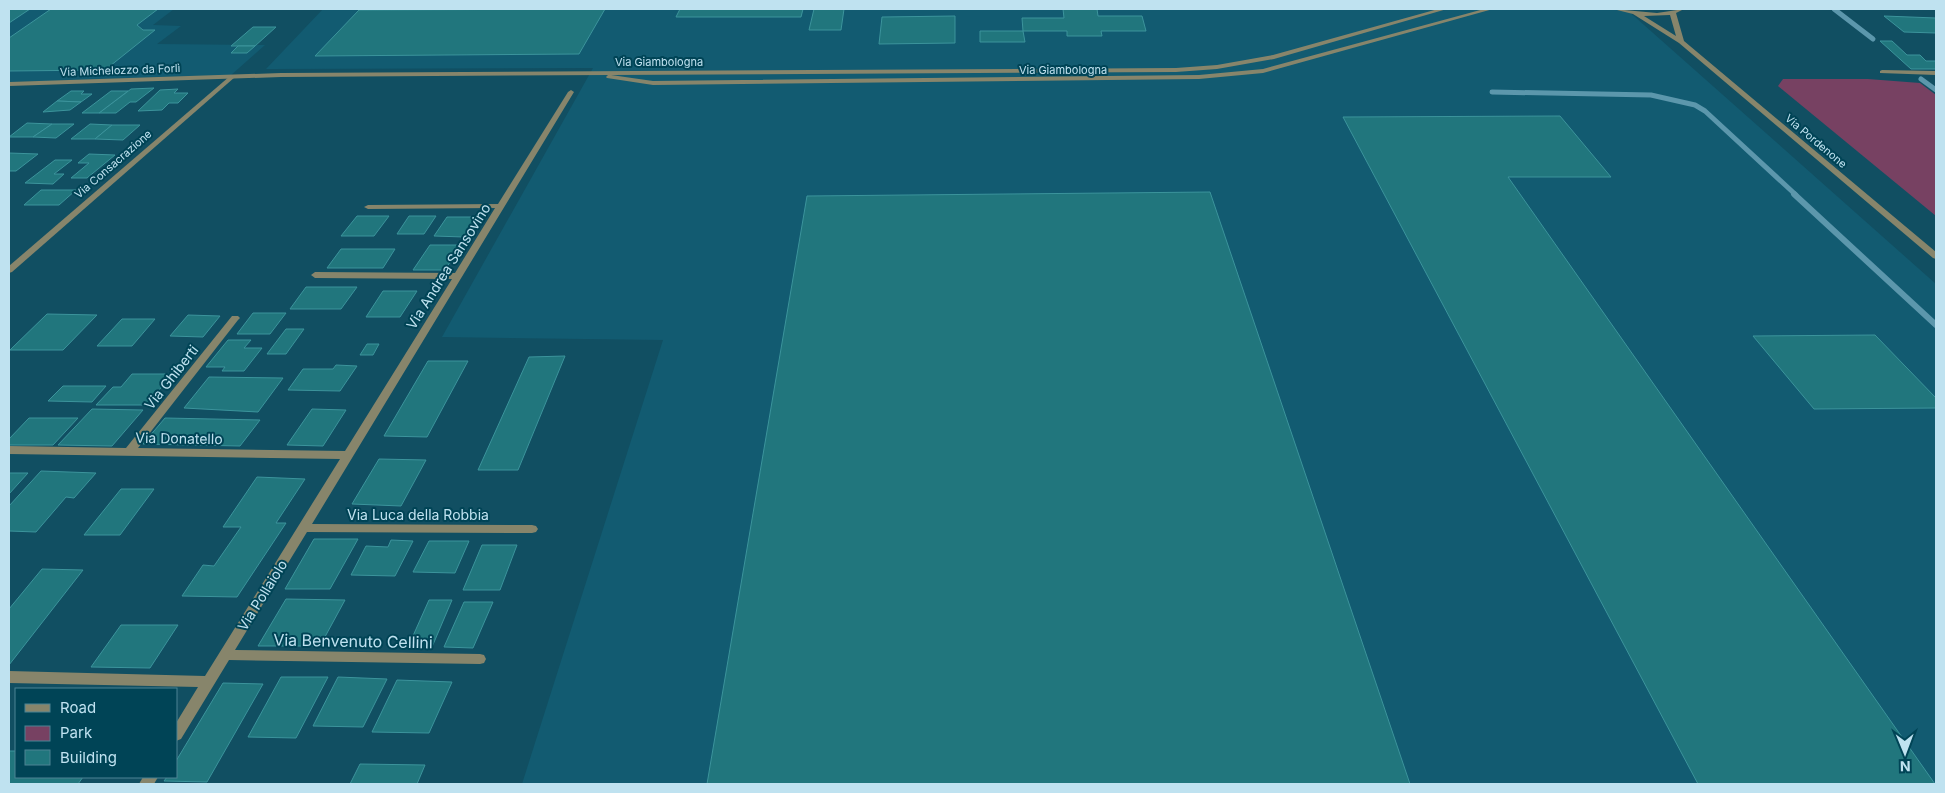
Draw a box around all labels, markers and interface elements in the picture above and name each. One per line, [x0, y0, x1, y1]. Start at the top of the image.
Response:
street label: Via Giambologna [615, 55, 703, 69]
street label: Via Michelozzo da Forlì [60, 61, 180, 79]
street label: Via Giambologna [1019, 63, 1107, 77]
street label: Via Pordenone [1782, 111, 1850, 171]
street label: Via Consacrazione [72, 127, 154, 201]
street label: Via Andrea Sansovino [402, 200, 494, 332]
street label: Via Ghiberti [141, 341, 201, 413]
street label: Via Donatello [135, 429, 223, 447]
street label: Via Luca della Robbia [347, 506, 489, 523]
street label: Via Pollaiolo [234, 556, 290, 634]
street label: Via Benvenuto Cellini [273, 630, 433, 652]
legend [15, 688, 178, 778]
text: Road [60, 698, 96, 717]
text: Park [60, 723, 93, 742]
north arrow [1880, 728, 1930, 778]
text: Building [60, 748, 117, 767]
text: N [1900, 758, 1911, 775]

